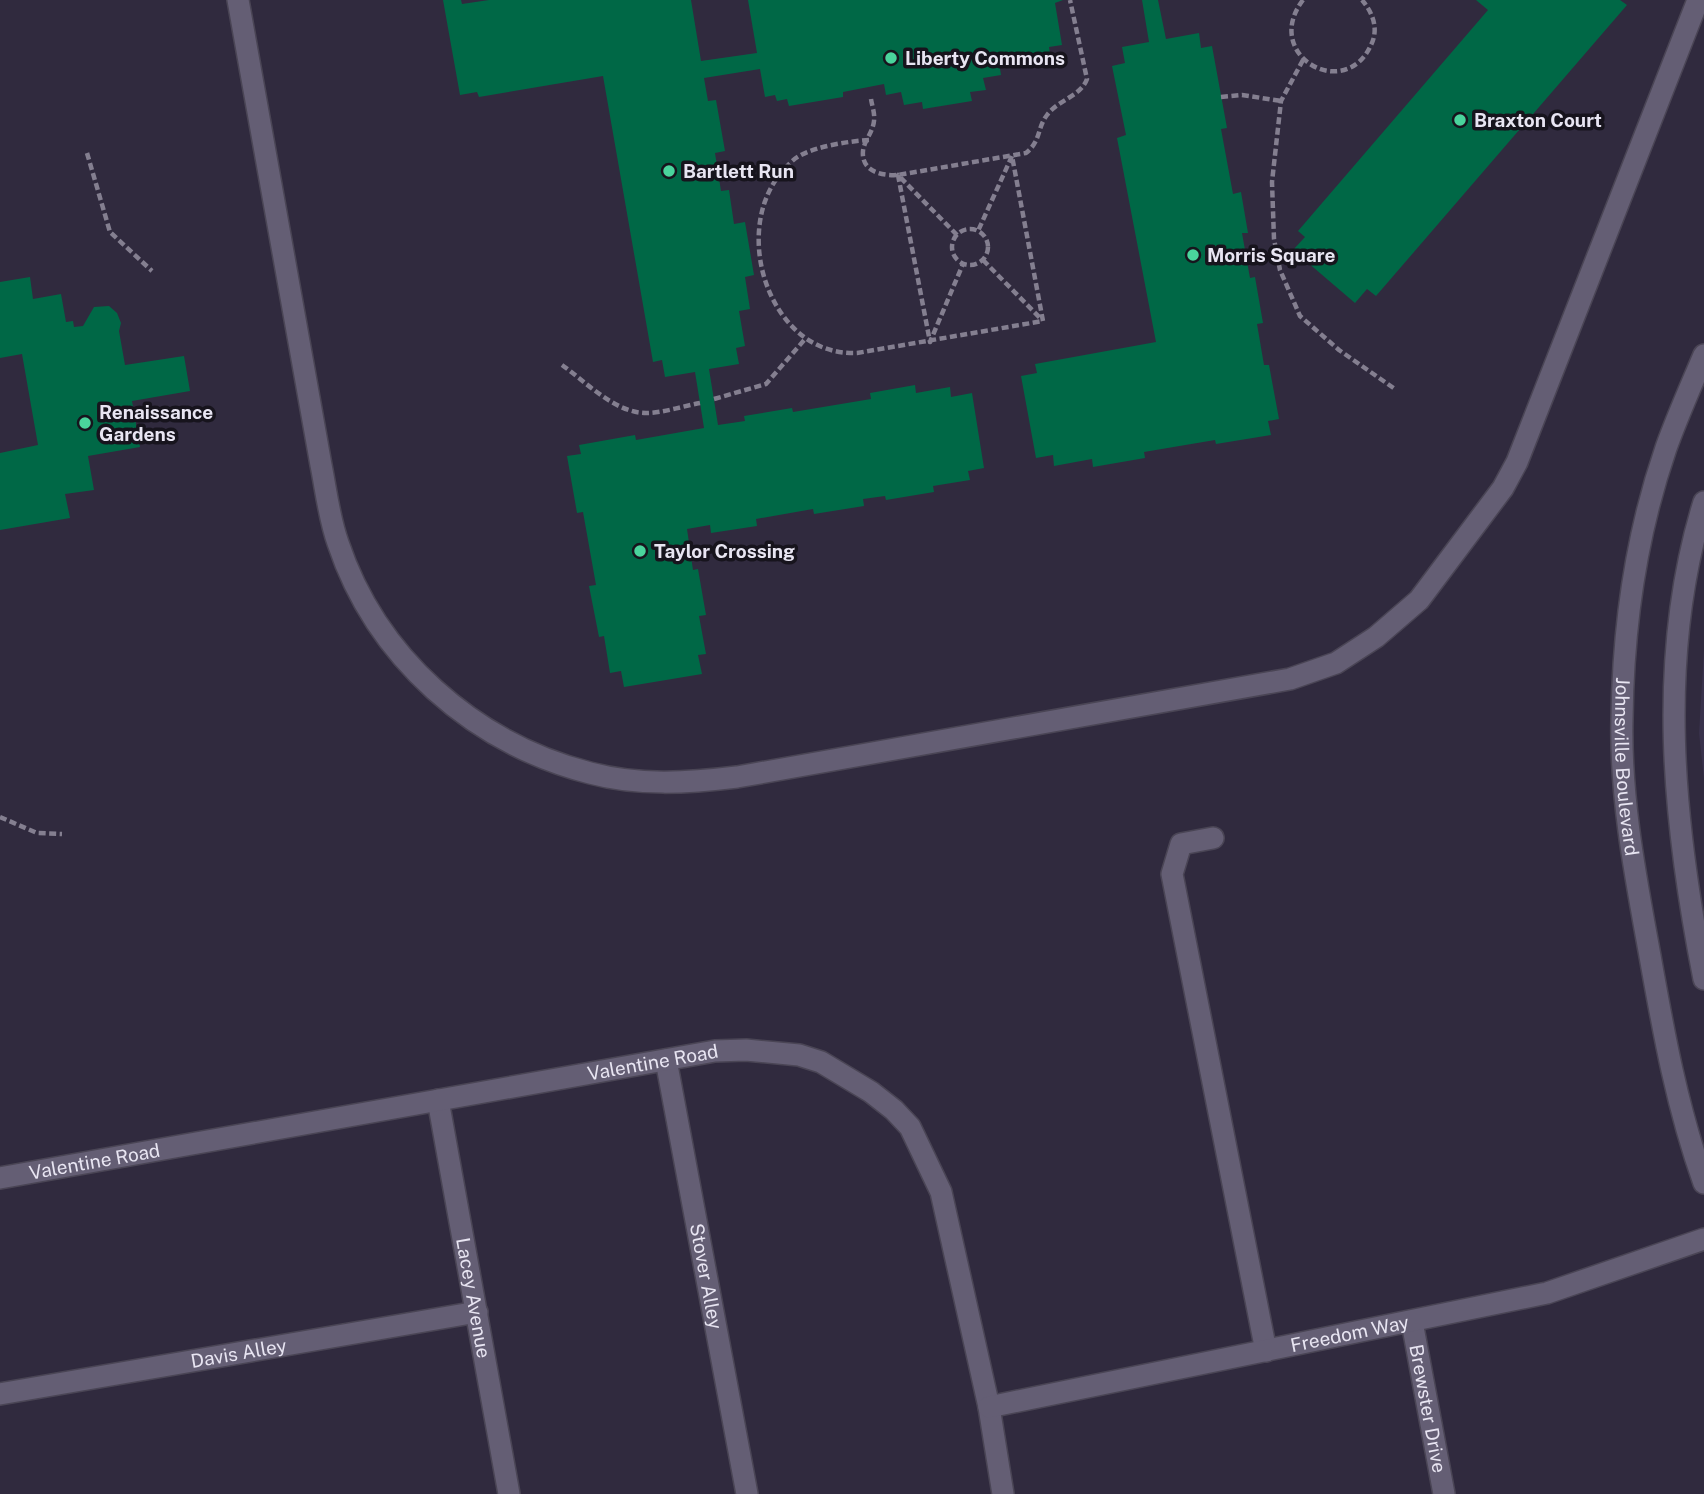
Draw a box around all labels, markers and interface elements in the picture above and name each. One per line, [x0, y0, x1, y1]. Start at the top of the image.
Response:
place label: Liberty Commons [905, 47, 1065, 69]
marker: Liberty Commons [883, 50, 899, 66]
place label: Braxton Court [1474, 109, 1602, 131]
marker: Braxton Court [1452, 112, 1468, 128]
place label: Bartlett Run [683, 160, 794, 182]
marker: Bartlett Run [661, 163, 677, 179]
place label: Morris Square [1207, 244, 1335, 266]
marker: Morris Square [1185, 247, 1201, 263]
place label: Renaissance Gardens [99, 401, 213, 445]
marker: Renaissance Gardens [77, 415, 93, 431]
place label: Taylor Crossing [654, 540, 795, 562]
marker: Taylor Crossing [632, 543, 648, 559]
street label: Johnsville Boulevard [1611, 677, 1643, 857]
street label: Valentine Road [586, 1040, 720, 1084]
street label: Valentine Road [27, 1139, 162, 1184]
street label: Stover Alley [686, 1221, 727, 1331]
street label: Lacey Avenue [452, 1236, 495, 1360]
street label: Freedom Way [1288, 1311, 1411, 1356]
street label: Davis Alley [189, 1334, 288, 1372]
street label: Brewster Drive [1405, 1343, 1451, 1475]

